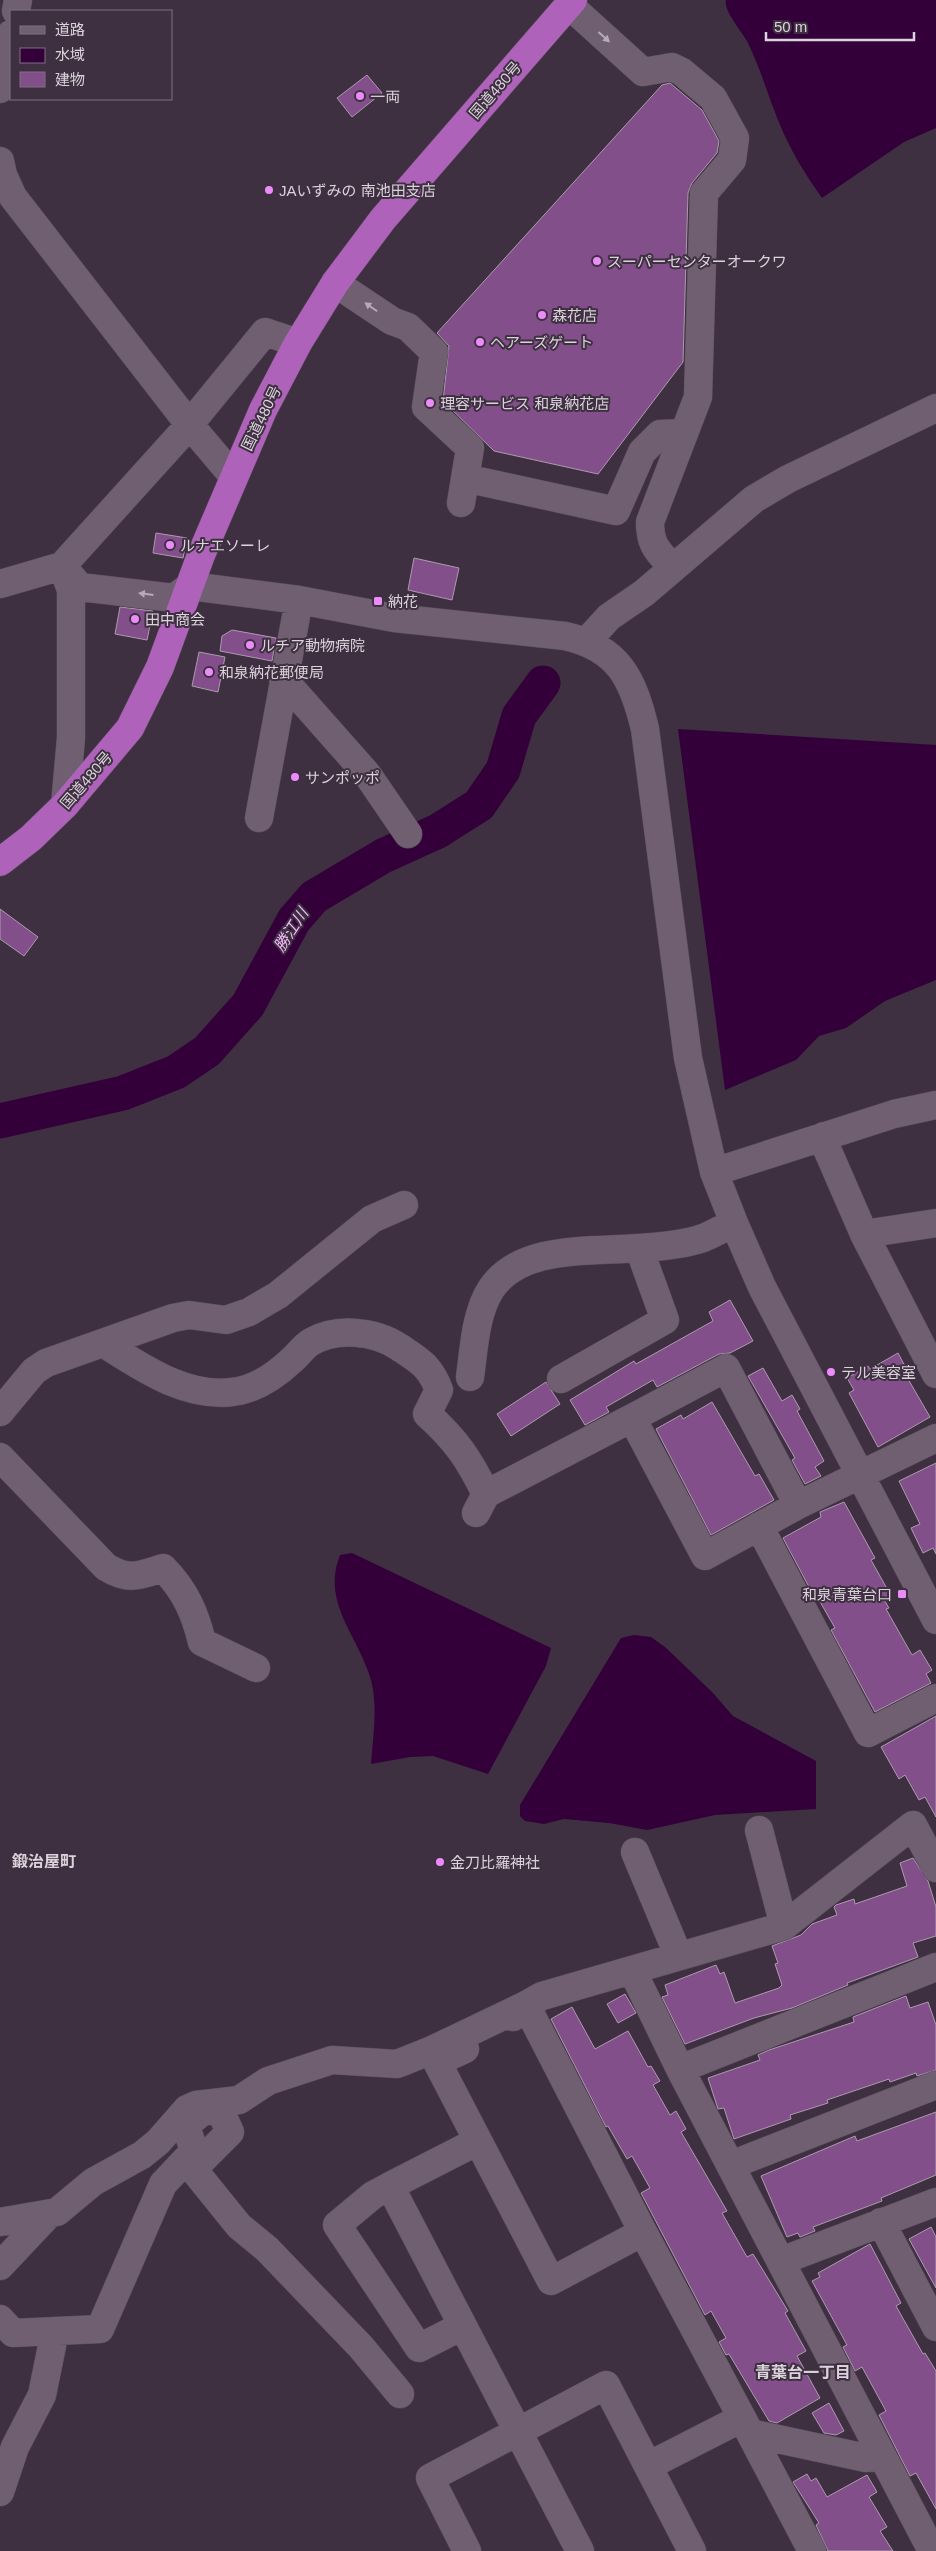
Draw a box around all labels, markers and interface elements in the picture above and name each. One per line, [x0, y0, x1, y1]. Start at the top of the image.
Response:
legend [10, 10, 172, 100]
scale bar [766, 10, 914, 42]
text: 50 m [774, 18, 807, 35]
text: 道路 [55, 21, 85, 38]
one-way arrow [597, 31, 609, 43]
text: 水域 [55, 46, 85, 63]
street label: 国道480号 [466, 58, 524, 122]
text: 建物 [55, 71, 85, 88]
place label: 一両 [370, 88, 400, 105]
marker: 一両 [354, 90, 366, 102]
place label: JAいずみの 南池田支店 [279, 182, 436, 199]
marker: JAいずみの 南池田支店 [263, 184, 275, 196]
place label: スーパーセンターオークワ [607, 253, 787, 270]
marker: スーパーセンターオークワ [591, 255, 603, 267]
one-way arrow [364, 302, 377, 312]
place label: 森花店 [552, 307, 597, 324]
marker: 森花店 [536, 309, 548, 321]
place label: ヘアーズゲート [490, 334, 593, 351]
marker: ヘアーズゲート [474, 336, 486, 348]
street label: 国道480号 [238, 383, 284, 453]
place label: 理容サービス 和泉納花店 [440, 395, 609, 412]
marker: 理容サービス 和泉納花店 [424, 397, 436, 409]
place label: ルナエソーレ [180, 537, 270, 554]
marker: ルナエソーレ [164, 539, 176, 551]
one-way arrow [138, 590, 154, 598]
place label: 納花 [388, 593, 418, 610]
marker: 納花 [372, 595, 384, 607]
place label: 田中商会 [145, 611, 205, 628]
marker: 田中商会 [129, 613, 141, 625]
place label: ルチア動物病院 [260, 637, 365, 654]
marker: ルチア動物病院 [244, 639, 256, 651]
place label: 和泉納花郵便局 [219, 664, 324, 681]
marker: 和泉納花郵便局 [203, 666, 215, 678]
street label: 国道480号 [57, 748, 115, 812]
place label: サンポッポ [305, 769, 380, 786]
marker: サンポッポ [289, 771, 301, 783]
water label: 勝江川 [271, 904, 312, 955]
place label: テル美容室 [841, 1364, 916, 1381]
marker: テル美容室 [825, 1366, 837, 1378]
place label: 和泉青葉台口 [802, 1586, 892, 1603]
marker: 和泉青葉台口 [896, 1588, 908, 1600]
district label: 鍛治屋町 [11, 1852, 76, 1870]
place label: 金刀比羅神社 [450, 1854, 540, 1871]
marker: 金刀比羅神社 [434, 1856, 446, 1868]
district label: 青葉台一丁目 [755, 2364, 851, 2381]

